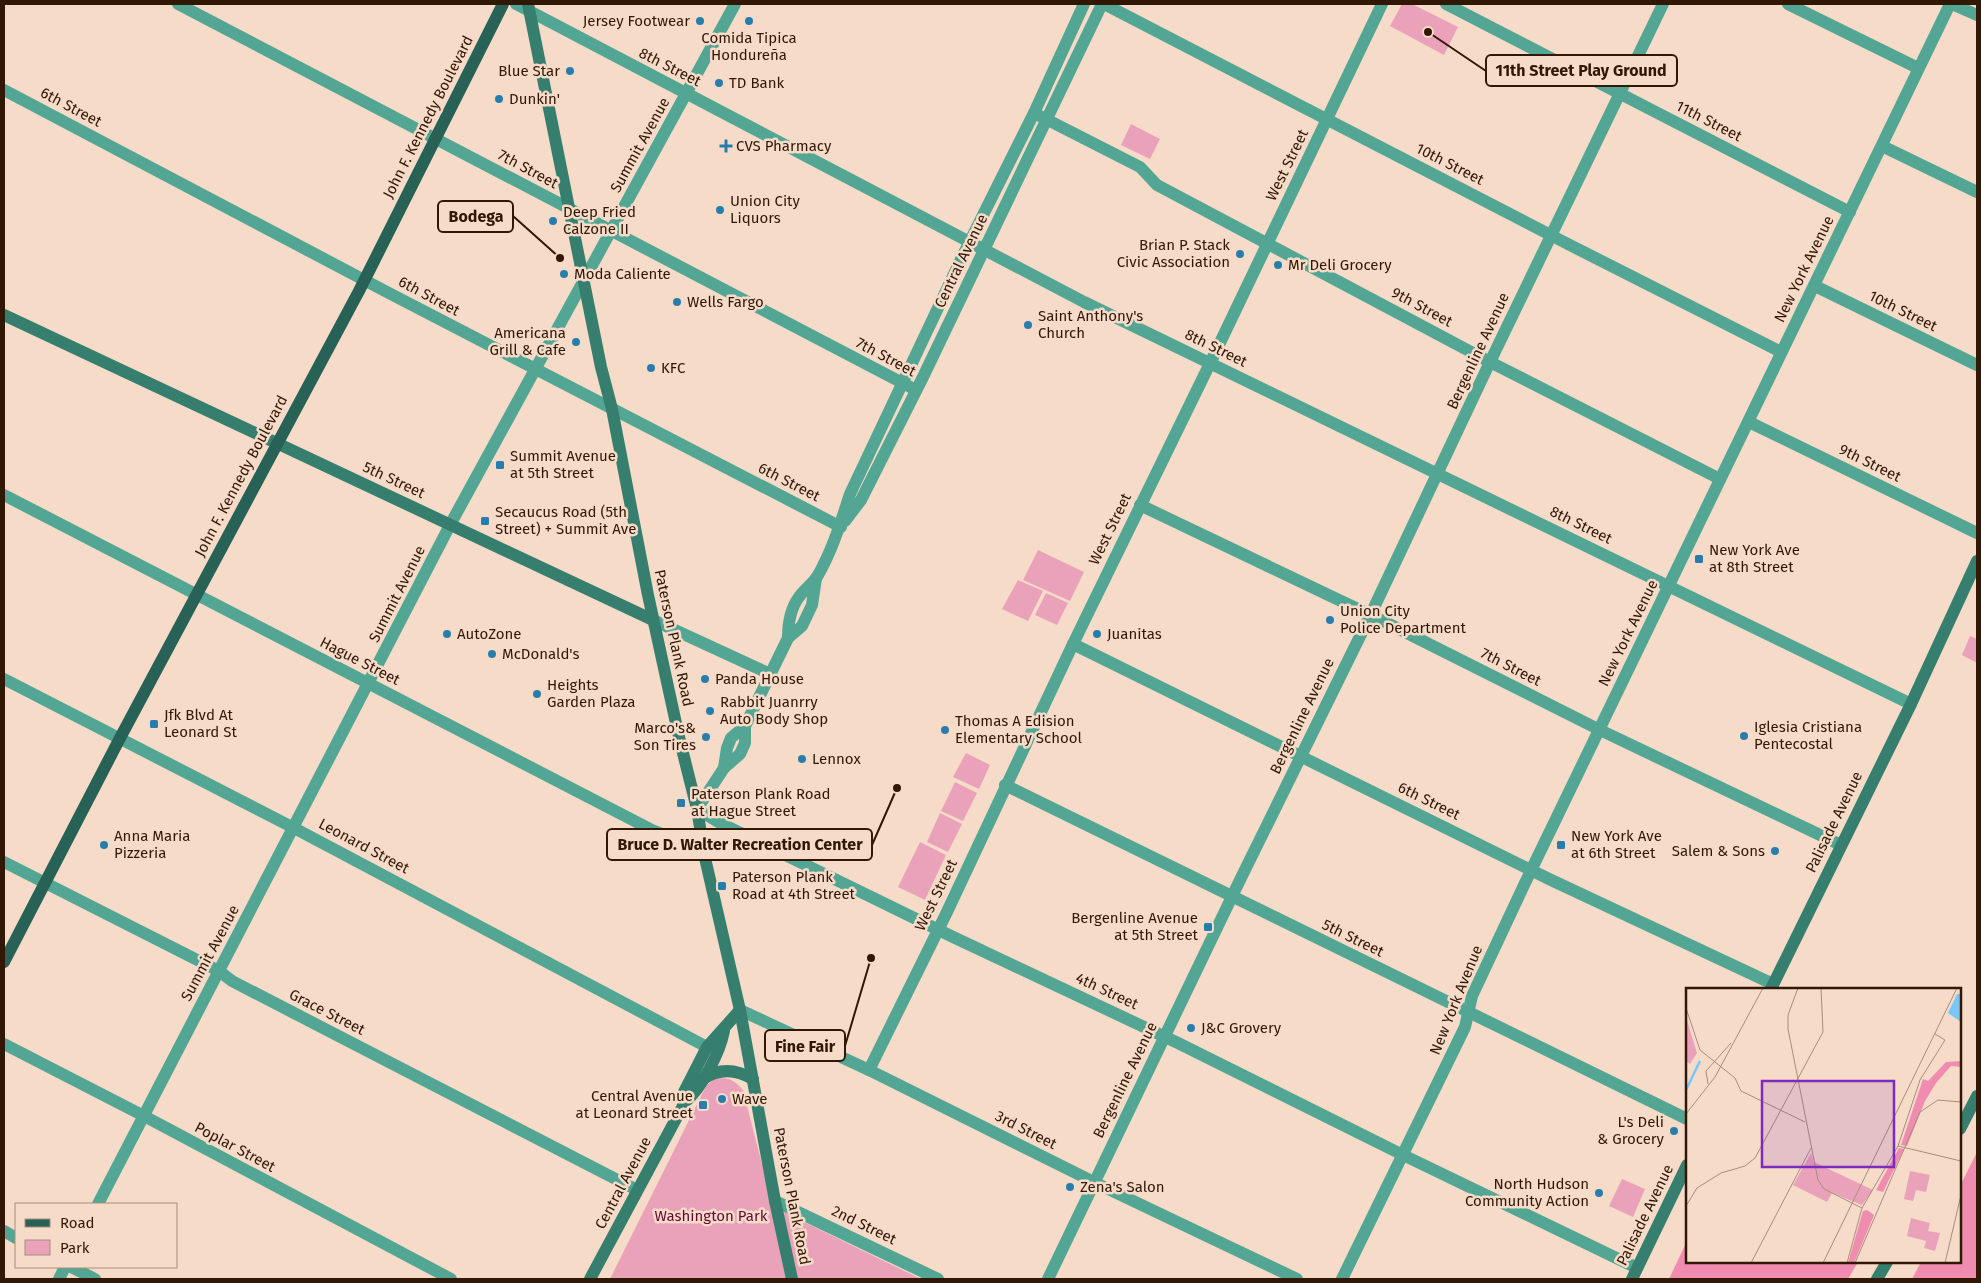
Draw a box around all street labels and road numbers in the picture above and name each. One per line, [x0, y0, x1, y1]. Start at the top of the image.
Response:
street label: John F. Kennedy Boulevard [379, 33, 477, 201]
street label: 8th Street [636, 44, 705, 91]
street label: 6th Street [37, 83, 105, 131]
street label: Summit Avenue [606, 94, 674, 196]
street label: 11th Street [1673, 97, 1746, 146]
street label: West Street [1262, 126, 1312, 204]
street label: 10th Street [1413, 139, 1487, 189]
street label: 7th Street [495, 146, 562, 193]
street label: Central Avenue [931, 211, 991, 311]
street label: New York Avenue [1770, 213, 1838, 325]
street label: 6th Street [395, 272, 463, 320]
street label: 9th Street [1388, 283, 1456, 331]
street label: 10th Street [1866, 287, 1941, 336]
street label: Bergenline Avenue [1443, 290, 1513, 412]
street label: 8th Street [1182, 325, 1251, 371]
street label: 7th Street [853, 334, 920, 381]
street label: John F. Kennedy Boulevard [191, 392, 291, 560]
street label: 9th Street [1836, 440, 1904, 486]
street label: 5th Street [360, 458, 428, 502]
street label: 6th Street [755, 459, 823, 505]
street label: West Street [1085, 490, 1135, 568]
street label: 8th Street [1547, 502, 1616, 548]
street label: Summit Avenue [365, 543, 429, 645]
street label: Paterson Plank Road [651, 568, 697, 708]
street label: New York Avenue [1594, 577, 1662, 689]
street label: Hague Street [317, 633, 404, 689]
street label: 7th Street [1478, 644, 1545, 690]
street label: Bergenline Avenue [1266, 655, 1338, 777]
street label: Palisade Avenue [1802, 768, 1866, 876]
street label: 6th Street [1395, 778, 1464, 824]
street label: Leonard Street [316, 815, 413, 878]
street label: West Street [911, 856, 961, 934]
street label: Summit Avenue [177, 902, 243, 1004]
street label: 5th Street [1319, 915, 1387, 961]
street label: New York Avenue [1426, 943, 1486, 1057]
street label: 4th Street [1073, 969, 1142, 1014]
street label: Grace Street [286, 985, 368, 1039]
street label: Bergenline Avenue [1089, 1019, 1161, 1141]
street label: 3rd Street [992, 1107, 1060, 1153]
street label: Poplar Street [192, 1118, 279, 1176]
street label: Paterson Plank Road [770, 1126, 814, 1266]
street label: Central Avenue [591, 1134, 655, 1232]
street label: Palisade Avenue [1613, 1161, 1677, 1269]
street label: 2nd Street [829, 1202, 900, 1249]

